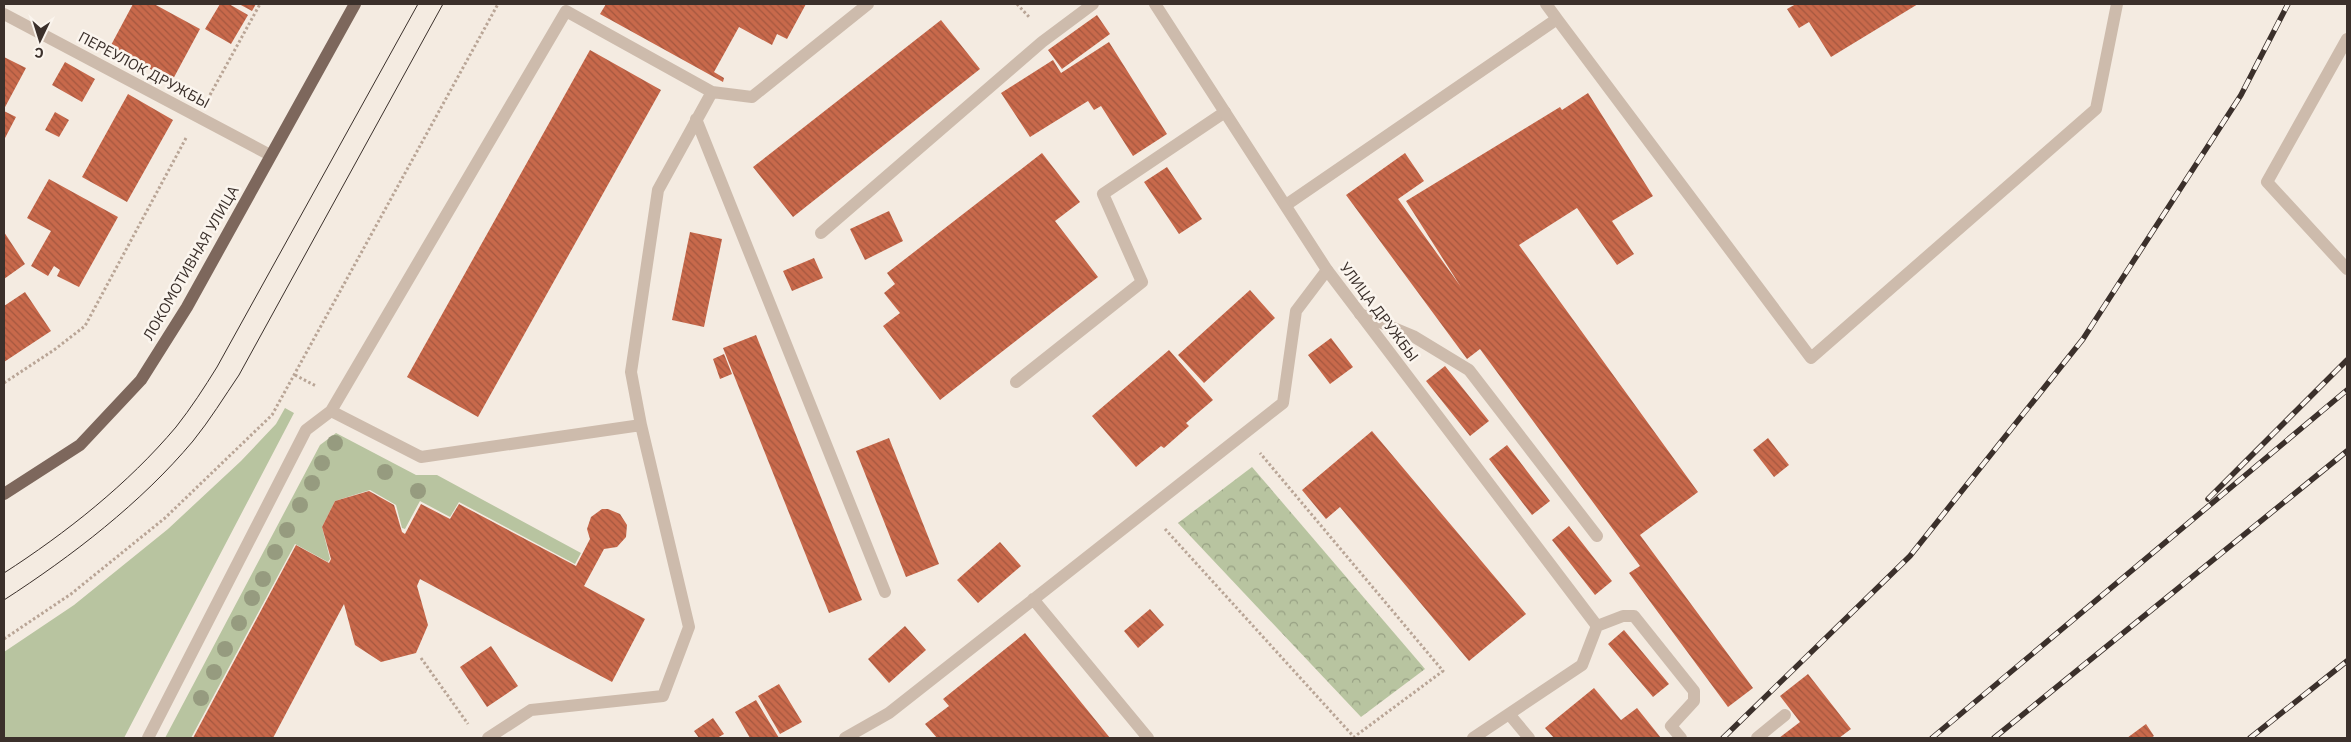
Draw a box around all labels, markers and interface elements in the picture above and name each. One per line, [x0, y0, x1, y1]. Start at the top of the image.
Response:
north arrow [15, 15, 65, 65]
street label: ПЕРЕУЛОК ДРУЖБЫ [75, 27, 213, 112]
text: С [34, 44, 44, 62]
street label: ЛОКОМОТИВНАЯ УЛИЦА [138, 182, 243, 343]
street label: УЛИЦА ДРУЖБЫ [1336, 258, 1423, 365]

